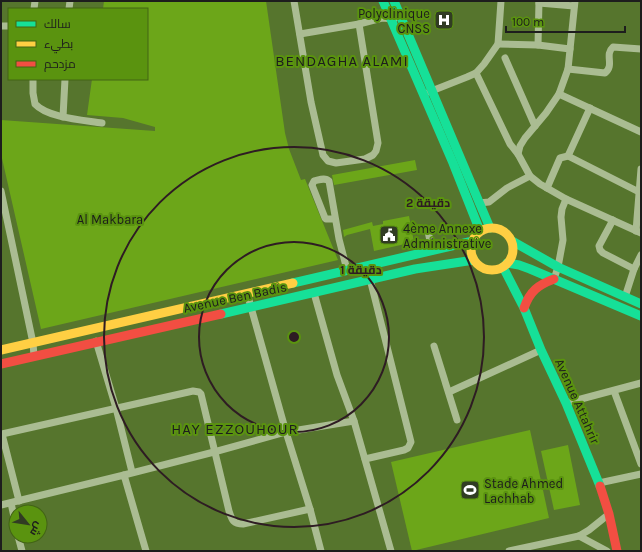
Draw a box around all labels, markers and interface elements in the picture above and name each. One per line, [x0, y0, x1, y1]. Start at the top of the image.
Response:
place label: Polyclinique CNSS [358, 6, 430, 36]
legend [8, 8, 148, 80]
scale bar [506, 8, 625, 34]
hospital icon: Polyclinique CNSS [433, 9, 455, 31]
text: 100 m [512, 15, 544, 29]
text: سالك [44, 17, 71, 31]
text: بطيء [44, 37, 73, 54]
district label: BENDAGHA ALAMI [275, 52, 409, 70]
text: مزدحم [44, 57, 76, 72]
text: 2 دقيقة [406, 196, 450, 210]
park label: Al Makbara [77, 212, 143, 227]
place label: 4ème Annexe Administrative [403, 221, 492, 251]
public building icon: 4ème Annexe Administrative [378, 224, 400, 246]
text: 1 دقيقة [340, 263, 382, 277]
street label: Avenue Ben Badis [182, 279, 288, 316]
centre of rings [287, 330, 301, 344]
street label: Avenue Attahrir [552, 356, 603, 446]
district label: HAY EZZOUHOUR [171, 420, 299, 438]
place label: Stade Ahmed Lachhab [484, 476, 563, 506]
sports icon: Stade Ahmed Lachhab [459, 479, 481, 501]
north arrow [8, 504, 48, 544]
text: ش [27, 519, 45, 538]

